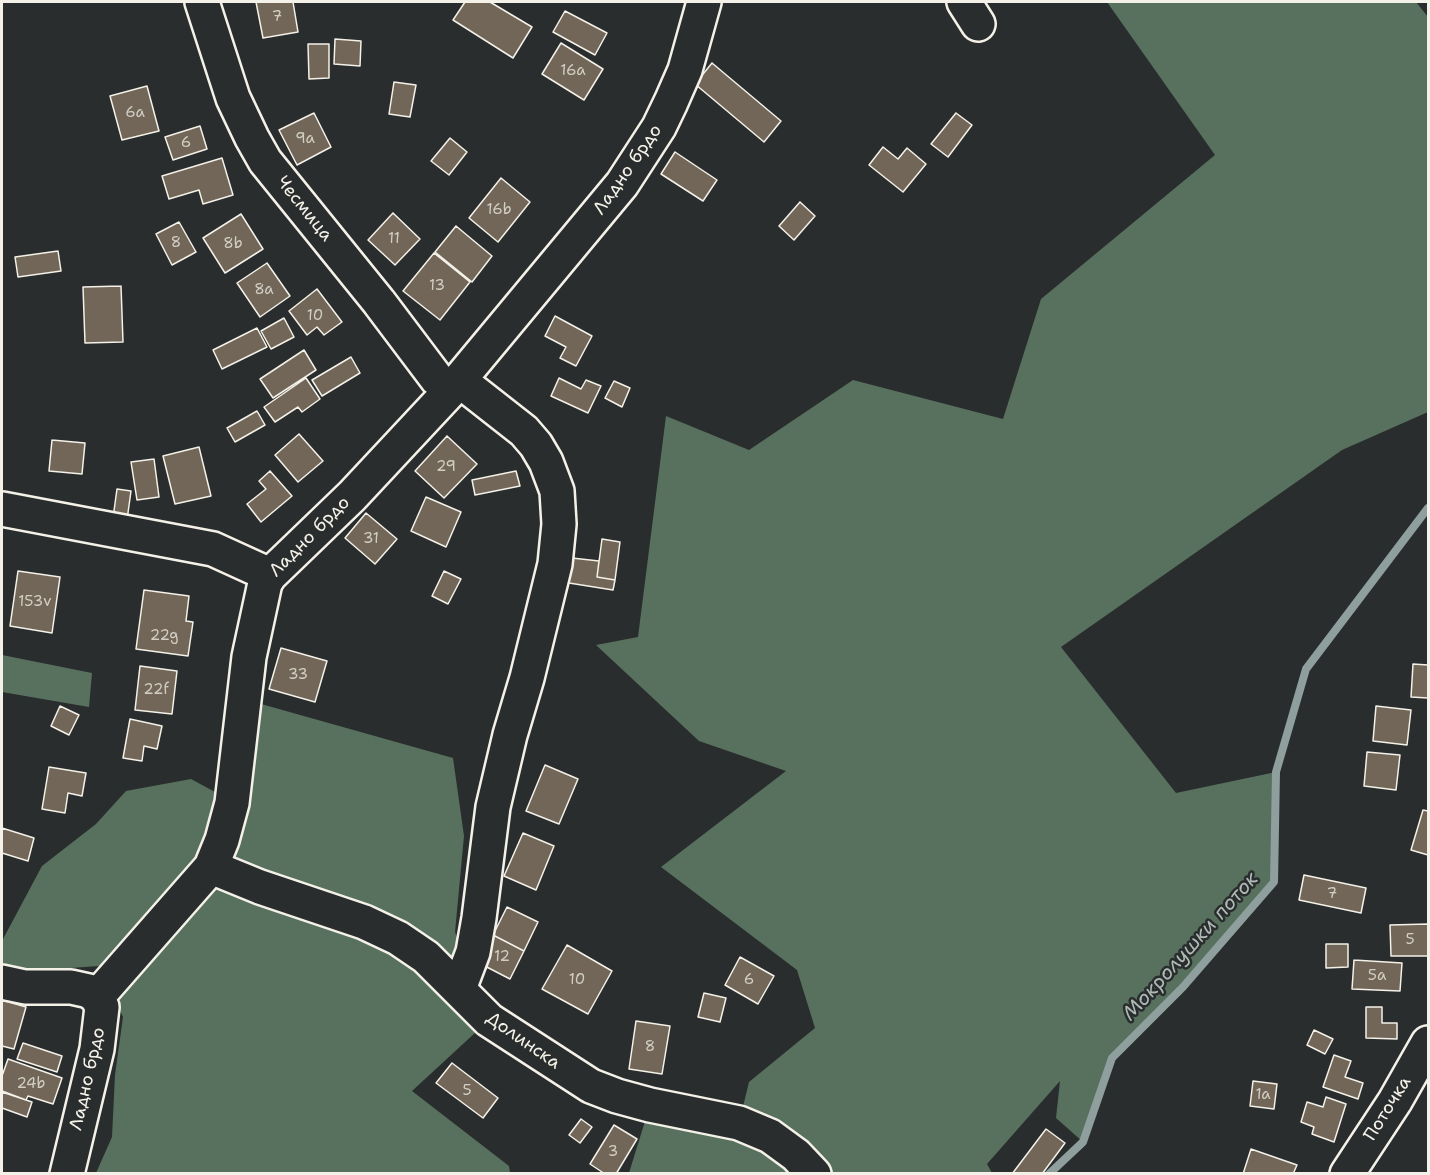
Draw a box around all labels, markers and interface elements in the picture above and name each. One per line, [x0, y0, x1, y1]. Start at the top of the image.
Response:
house number: 7 [272, 8, 282, 26]
house number: 16a [560, 62, 586, 80]
house number: 6a [125, 104, 145, 122]
street label: Ладно брдо [589, 121, 667, 219]
house number: 9a [295, 130, 315, 148]
house number: 6 [181, 134, 191, 152]
street label: Чесмица [271, 172, 337, 246]
house number: 16b [486, 201, 512, 219]
house number: 11 [388, 230, 400, 248]
house number: 8 [171, 234, 181, 252]
house number: 8b [223, 235, 243, 253]
house number: 13 [429, 277, 445, 295]
house number: 8a [254, 281, 274, 299]
house number: 10 [307, 307, 323, 325]
house number: 29 [436, 458, 456, 476]
street label: Ладно брдо [265, 492, 355, 582]
house number: 31 [363, 530, 379, 548]
house number: 153v [18, 593, 52, 611]
house number: 22g [150, 627, 178, 645]
house number: 33 [288, 666, 308, 684]
house number: 22f [143, 681, 169, 699]
water label: Мокролушки поток [1118, 868, 1264, 1026]
house number: 7 [1327, 885, 1337, 903]
house number: 5 [1405, 931, 1415, 949]
house number: 12 [494, 948, 510, 966]
house number: 5a [1368, 967, 1386, 985]
house number: 10 [569, 971, 585, 989]
house number: 6 [744, 971, 754, 989]
street label: Долинска [482, 1008, 564, 1074]
street label: Ладно брдо [66, 1025, 110, 1133]
house number: 8 [645, 1038, 655, 1056]
street label: Поточка [1360, 1073, 1416, 1145]
house number: 24b [17, 1075, 45, 1093]
house number: 5 [462, 1082, 472, 1100]
house number: 1a [1255, 1086, 1271, 1104]
house number: 3 [608, 1143, 618, 1161]

